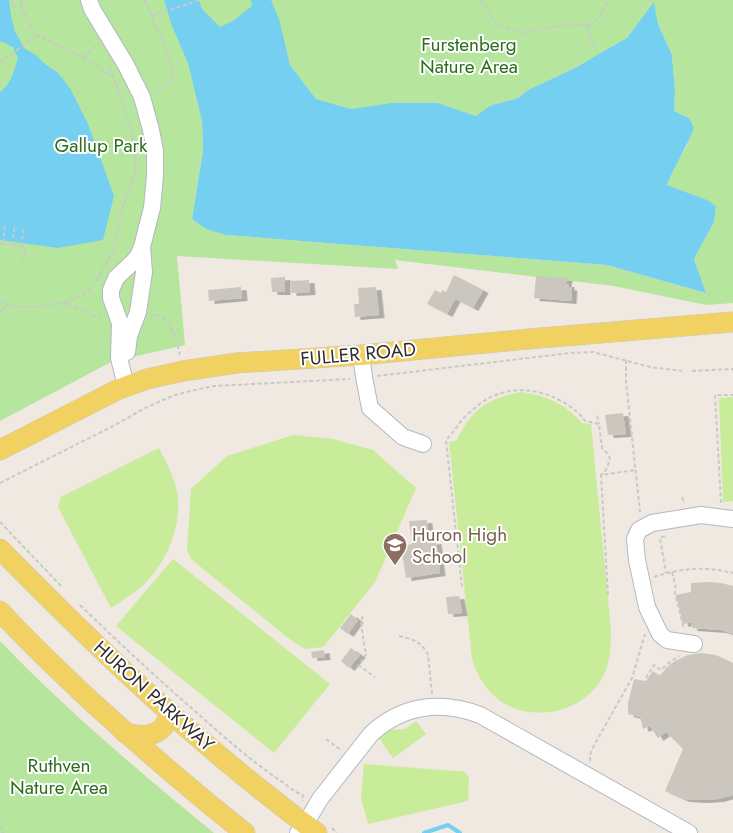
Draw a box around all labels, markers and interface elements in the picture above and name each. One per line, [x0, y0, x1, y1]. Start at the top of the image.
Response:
park label: Furstenberg Nature Area [420, 31, 518, 80]
park label: Gallup Park [55, 132, 148, 159]
street label: FULLER ROAD [299, 335, 417, 372]
place label: Huron High School [412, 521, 507, 570]
school or university icon: Huron High School [382, 532, 408, 566]
street label: HURON PARKWAY [88, 634, 220, 758]
park label: Ruthven Nature Area [10, 752, 108, 801]

